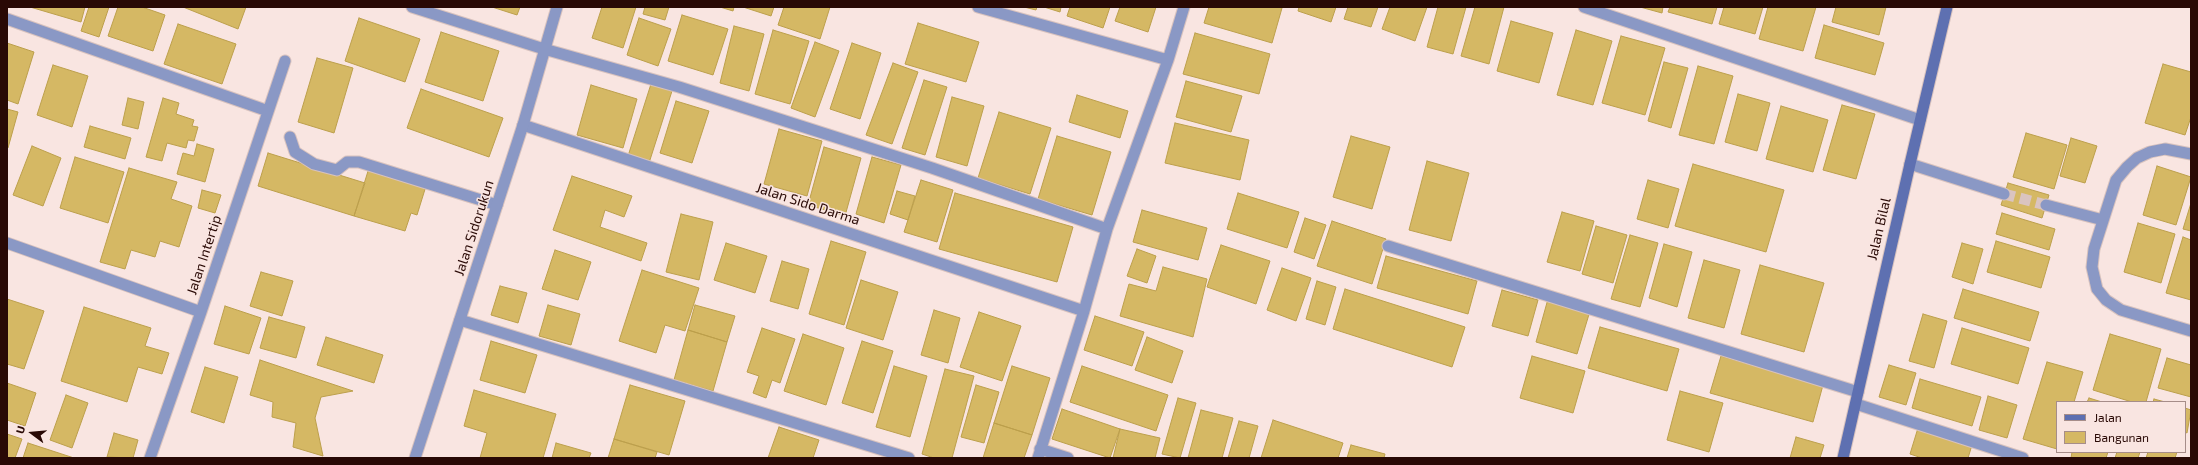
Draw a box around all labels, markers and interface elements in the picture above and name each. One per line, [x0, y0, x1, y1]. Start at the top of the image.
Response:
street label: Jalan Sidorukun [451, 178, 497, 278]
street label: Jalan Sido Darma [754, 179, 862, 229]
street label: Jalan Bilal [1864, 196, 1894, 262]
street label: Jalan Intertip [183, 213, 225, 297]
legend [2056, 401, 2186, 453]
text: Jalan [2094, 410, 2122, 424]
north arrow [12, 413, 52, 453]
text: U [13, 424, 27, 435]
text: Bangunan [2094, 430, 2149, 444]

